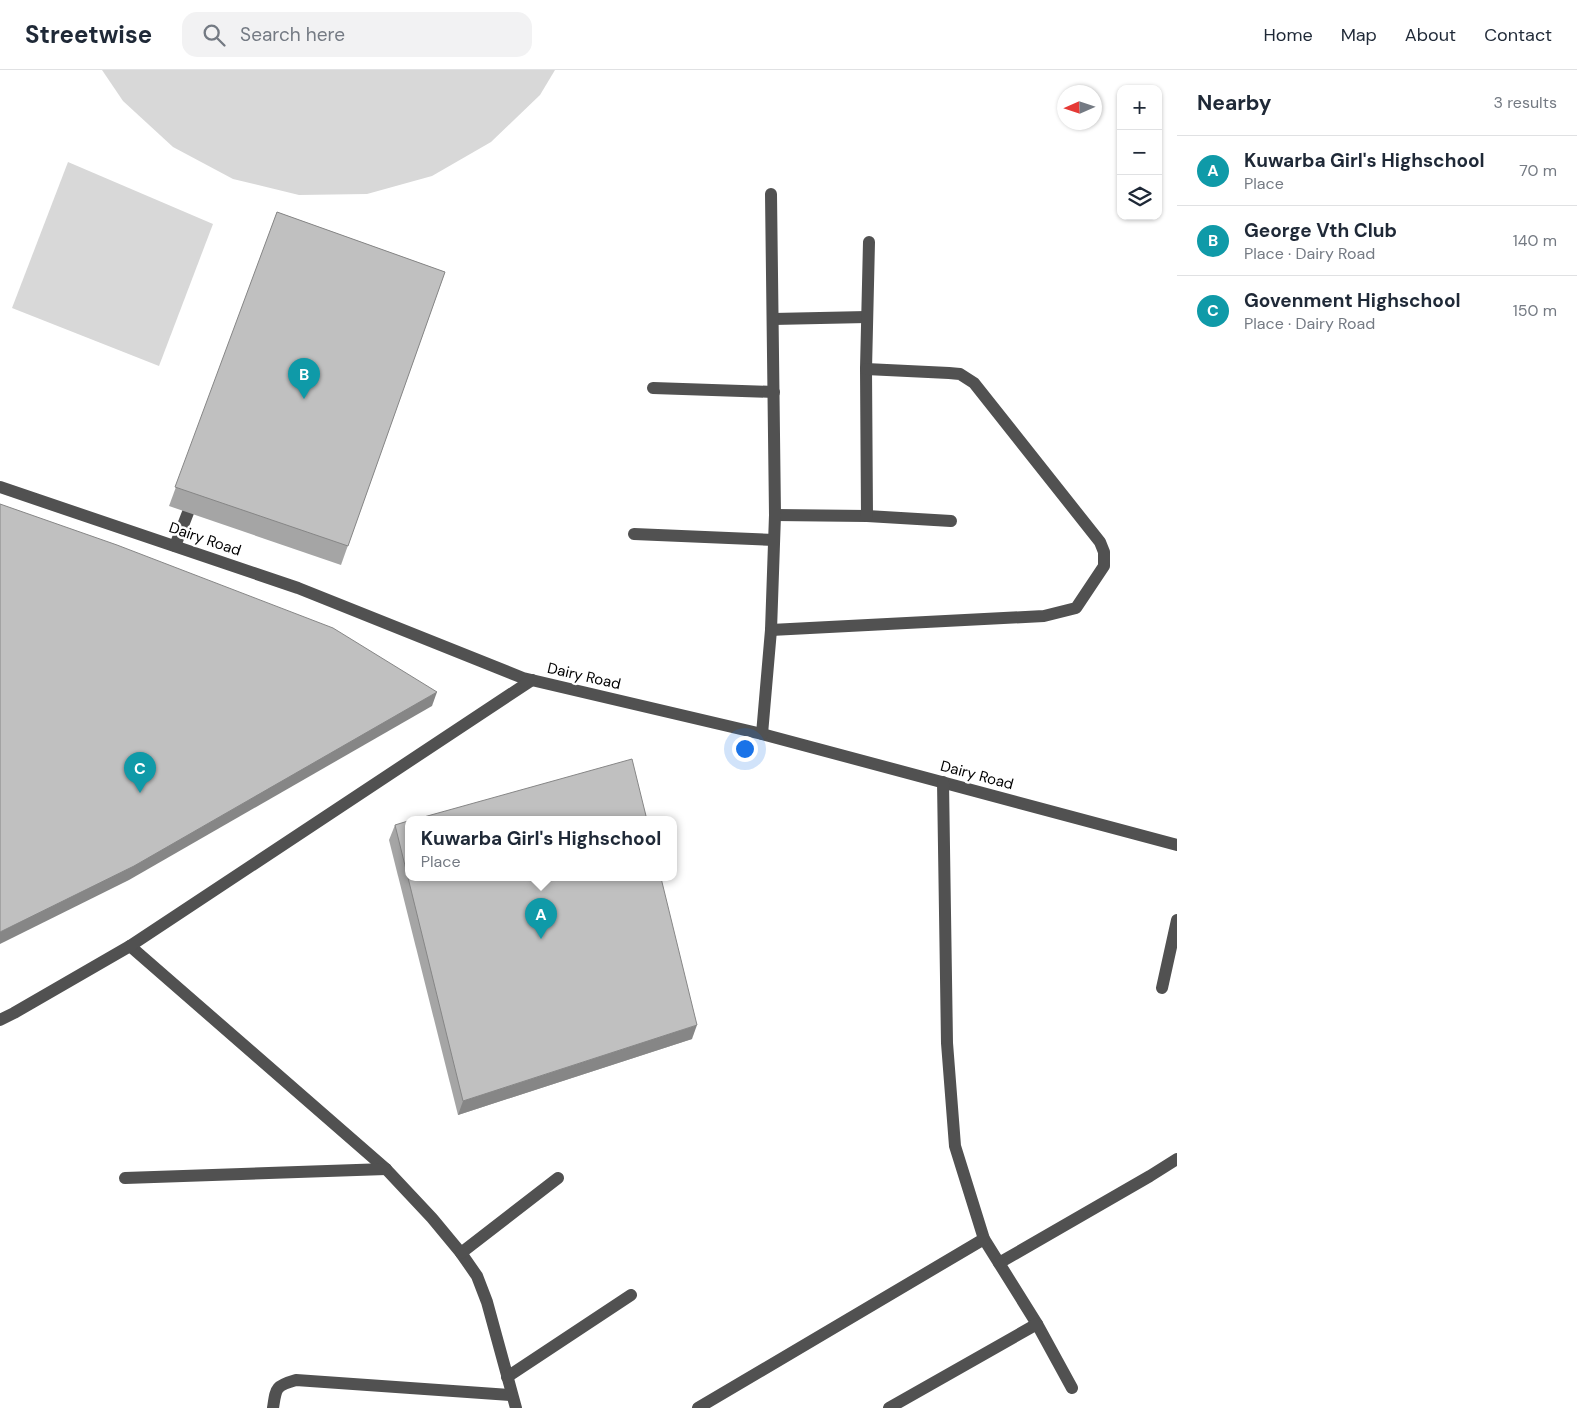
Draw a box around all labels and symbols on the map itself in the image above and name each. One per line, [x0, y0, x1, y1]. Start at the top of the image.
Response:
north arrow [1057, 85, 1102, 130]
pin: B [288, 358, 320, 399]
street label: Dairy Road [166, 517, 244, 561]
street label: Dairy Road [545, 658, 623, 694]
your location [732, 736, 758, 762]
pin: C [124, 752, 156, 793]
street label: Dairy Road [938, 756, 1016, 794]
pin: A [525, 898, 557, 939]

